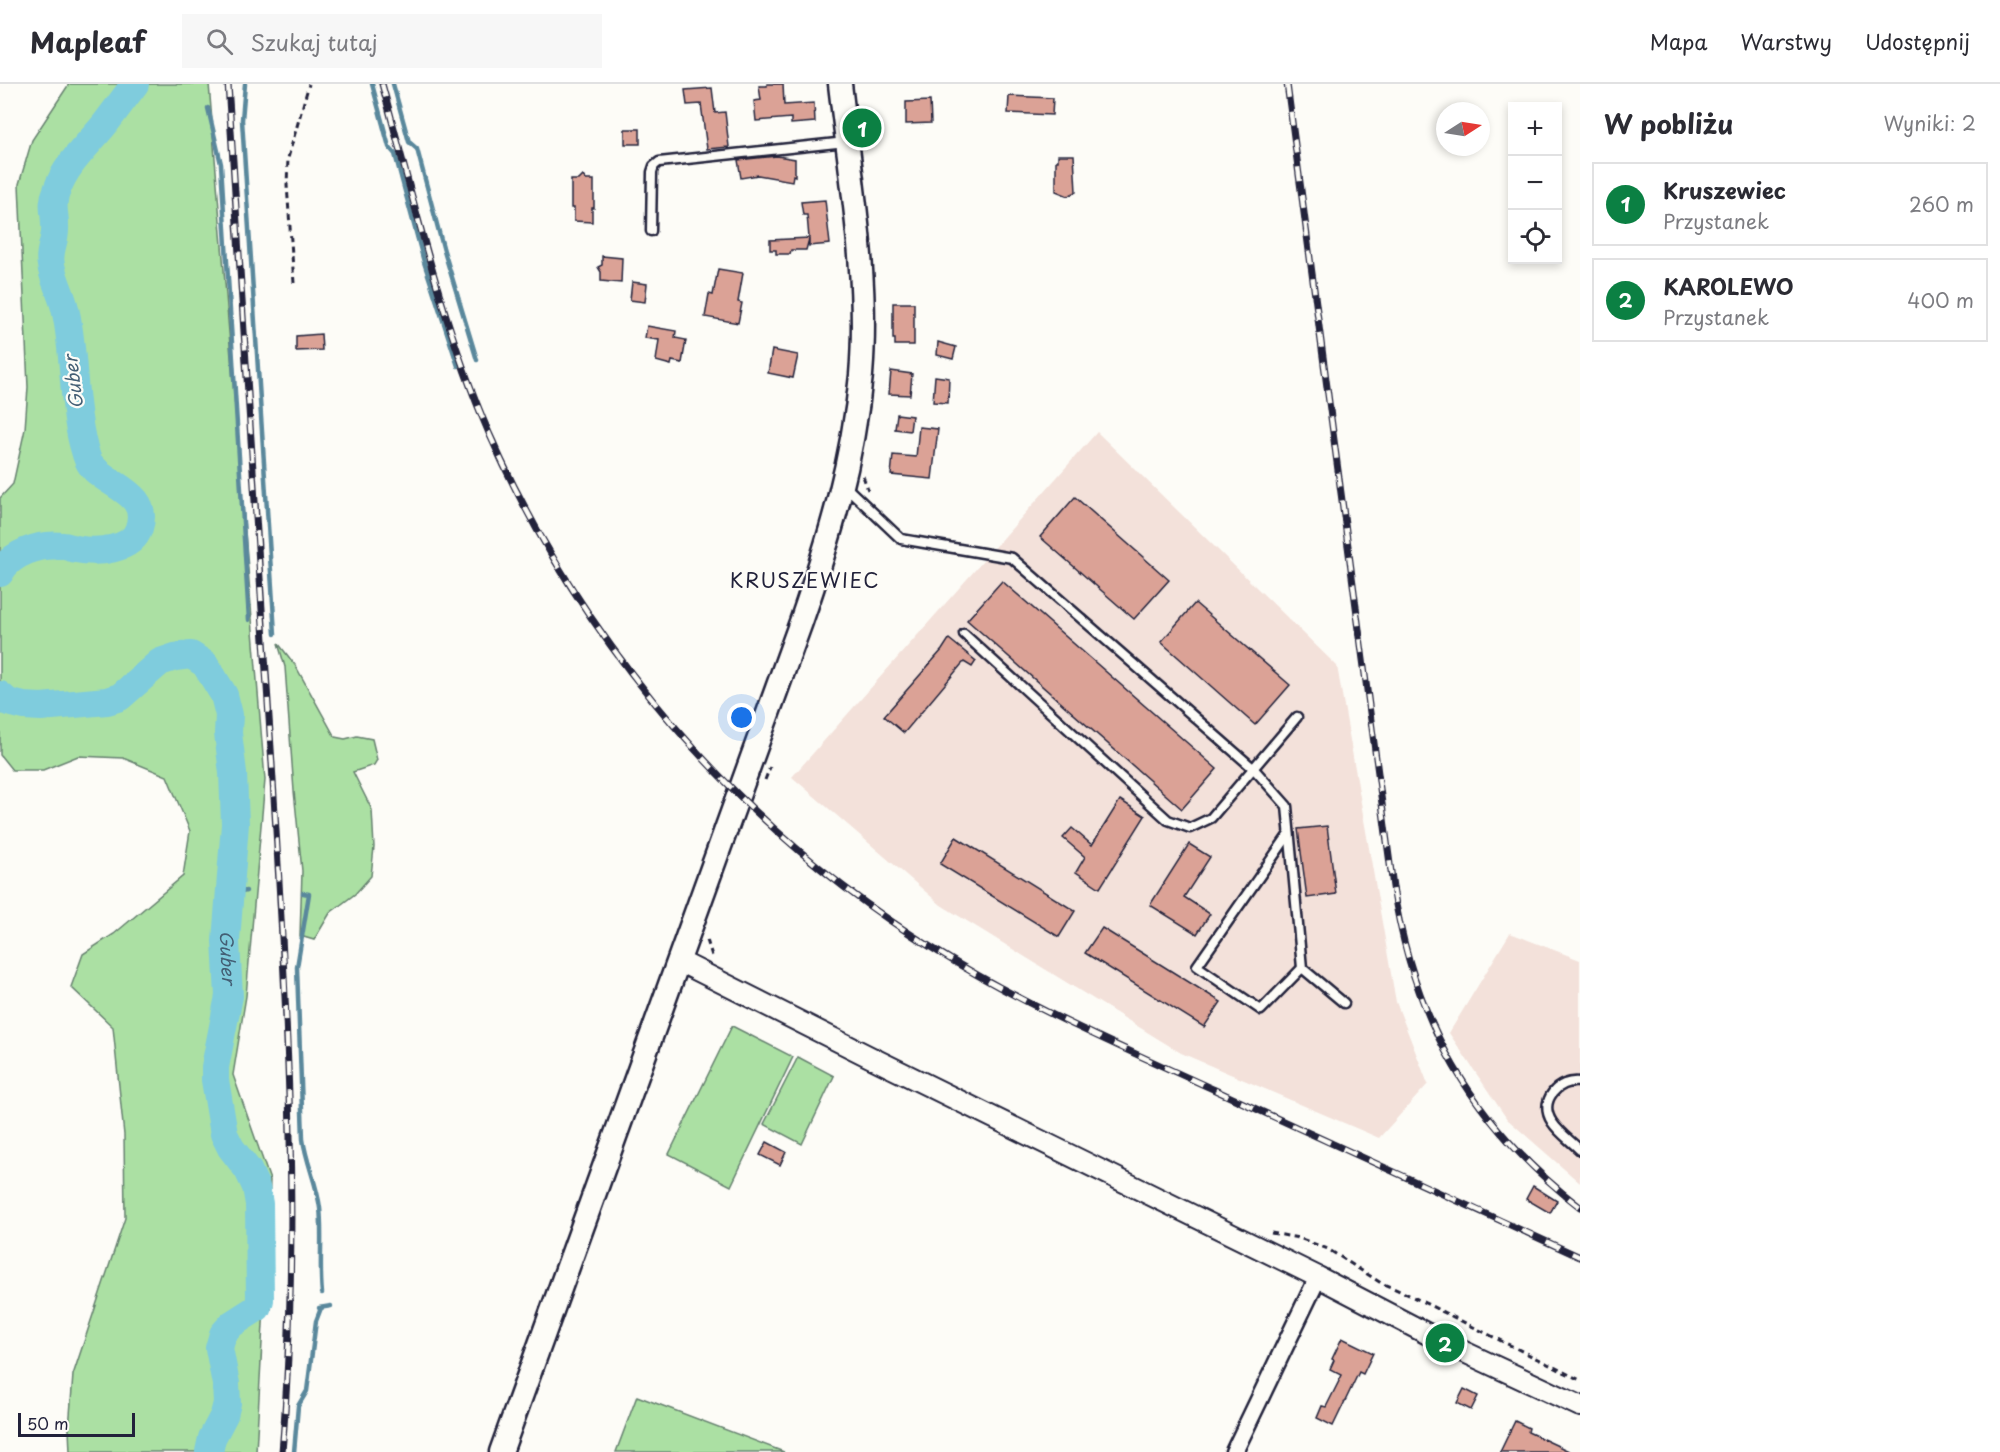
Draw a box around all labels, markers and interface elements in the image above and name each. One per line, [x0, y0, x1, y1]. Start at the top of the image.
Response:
search box [182, 14, 602, 68]
text: Mapleaf [30, 20, 146, 63]
icon: search [203, 25, 236, 58]
text: Szukaj tutaj [251, 25, 378, 58]
text: Mapa [1650, 25, 1708, 57]
text: Warstwy [1741, 25, 1832, 57]
text: Udostępnij [1865, 25, 1970, 57]
north arrow [1436, 102, 1490, 156]
map controls [1508, 102, 1562, 264]
button: + [1508, 102, 1562, 156]
text: W pobliżu [1604, 104, 1733, 143]
pin: 1 [842, 106, 882, 150]
text: Wyniki: 2 [1883, 108, 1976, 138]
button: − [1508, 156, 1562, 210]
text: Kruszewiec [1663, 173, 1786, 206]
text: 1 [1621, 189, 1630, 219]
text: 260 m [1909, 189, 1974, 219]
text: Przystanek [1663, 206, 1769, 236]
button: locate [1508, 210, 1562, 264]
text: KAROLEWO [1663, 269, 1794, 302]
text: 2 [1618, 285, 1633, 315]
text: 400 m [1907, 285, 1974, 315]
text: Przystanek [1663, 302, 1769, 332]
water label: Guber [56, 351, 89, 411]
district label: KRUSZEWIEC [730, 565, 880, 595]
your location [727, 703, 756, 732]
water label: Guber [214, 930, 243, 988]
pin: 2 [1426, 1320, 1464, 1366]
scale bar [18, 1410, 135, 1438]
text: 50 m [27, 1411, 68, 1435]

